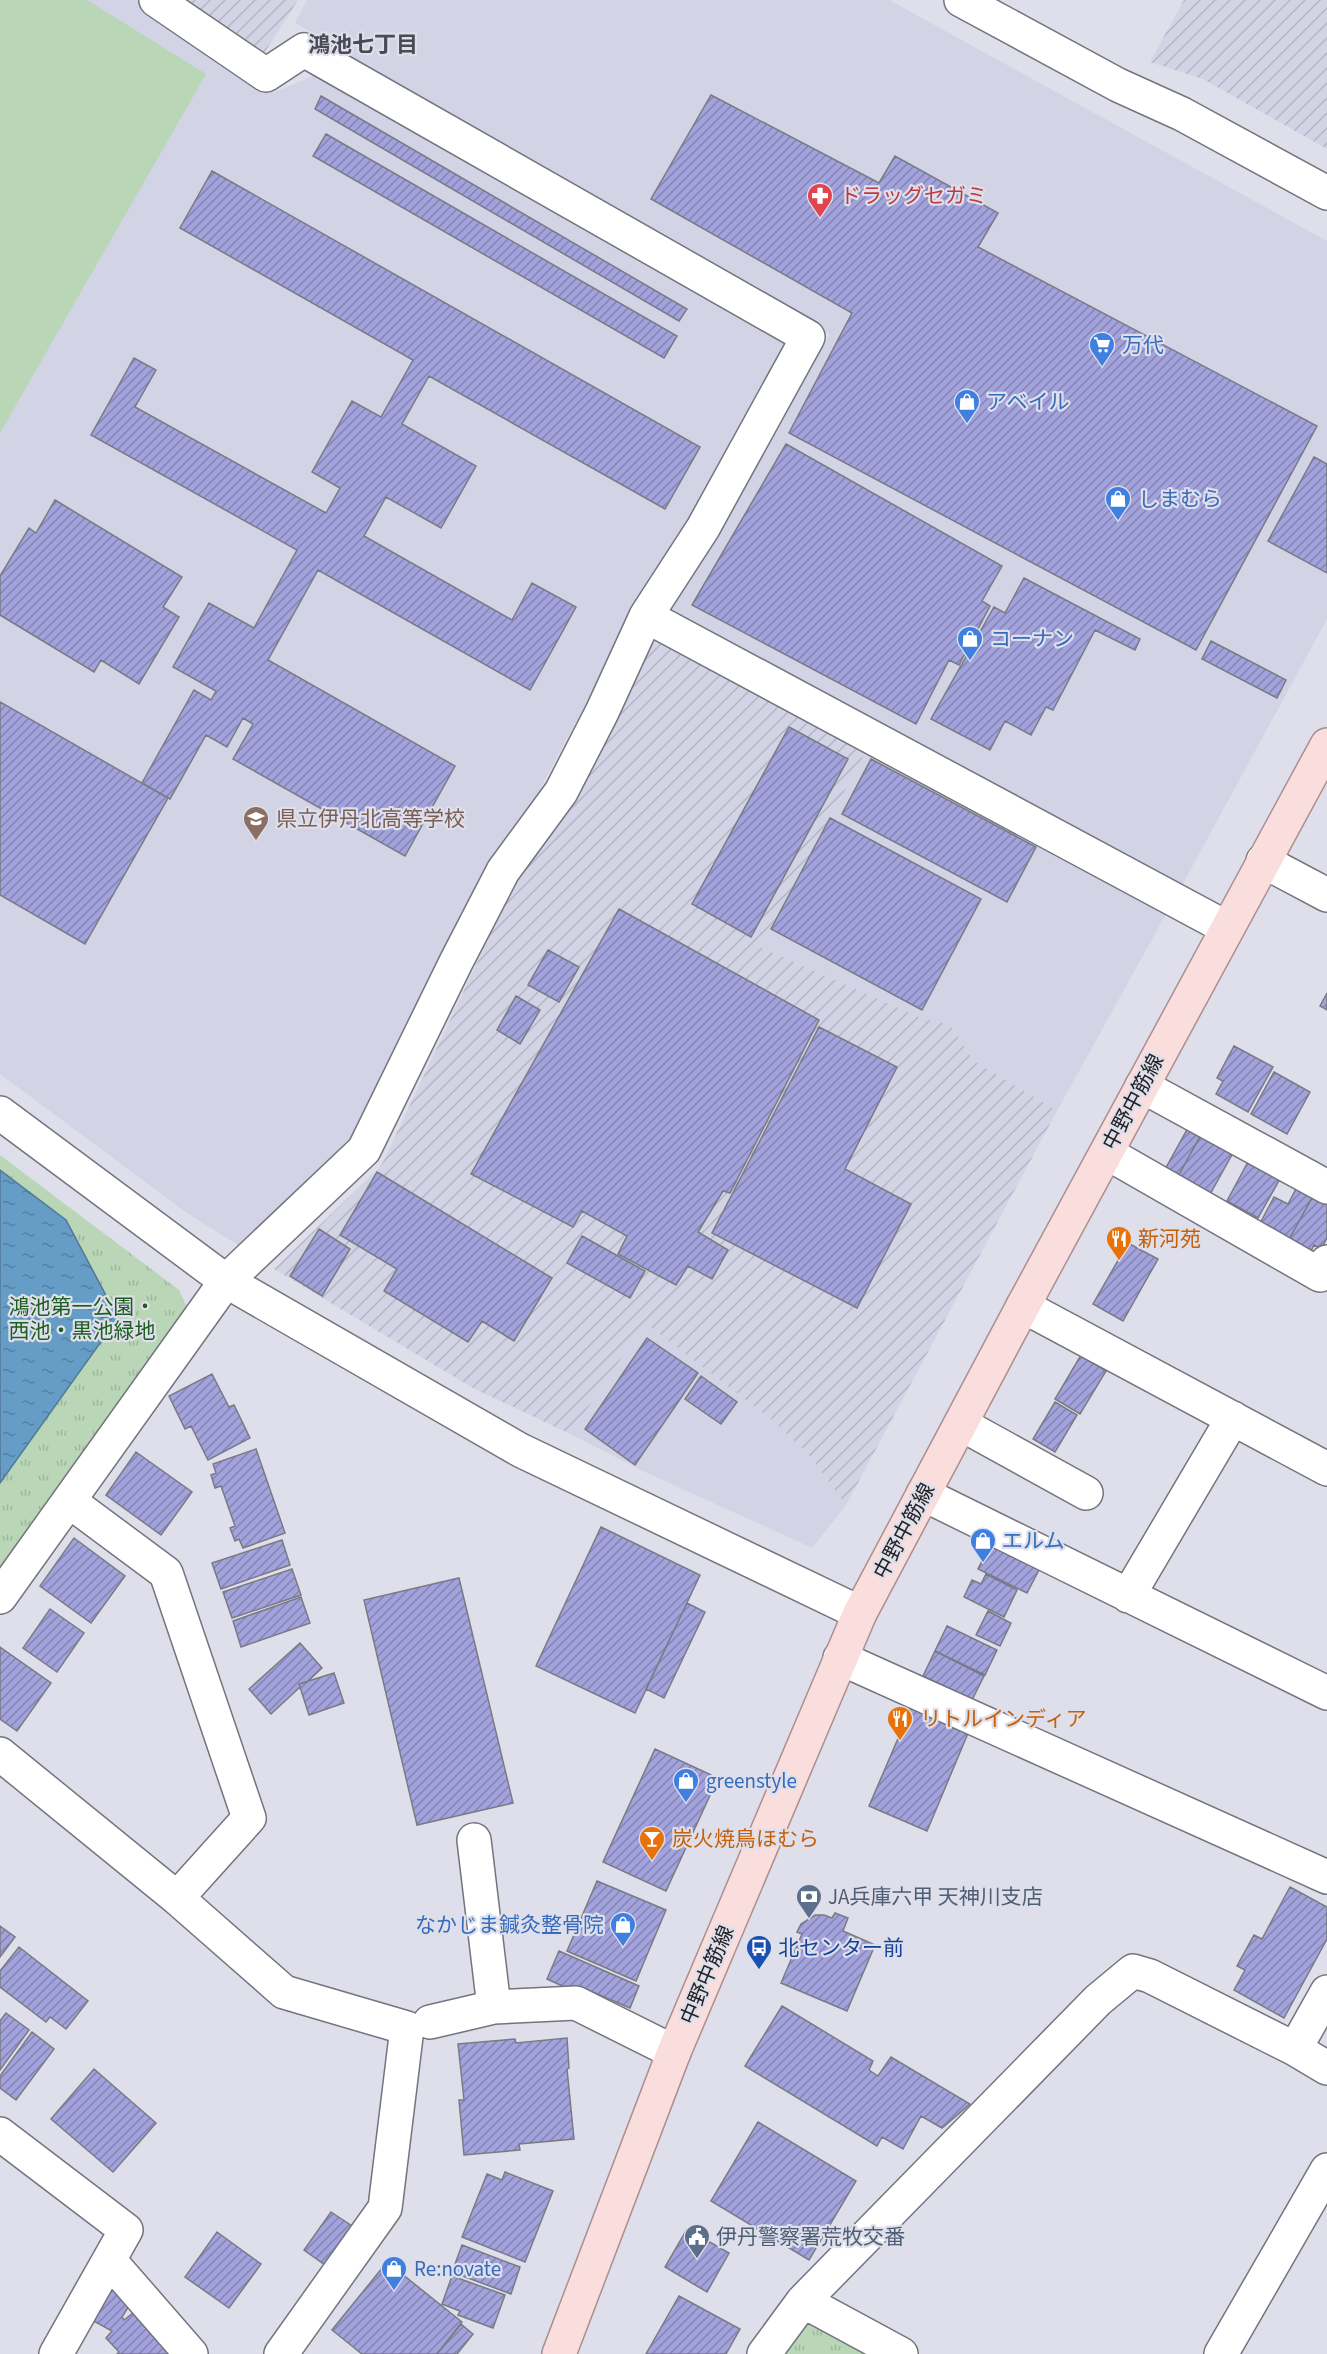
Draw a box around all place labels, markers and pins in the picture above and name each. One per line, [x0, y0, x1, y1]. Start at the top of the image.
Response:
pharmacy icon: ドラッグセガミ [805, 181, 835, 219]
place label: ドラッグセガミ [840, 181, 987, 211]
supermarket icon: 万代 [1087, 330, 1117, 368]
place label: 万代 [1122, 330, 1164, 360]
shop icon: アベイル [952, 387, 982, 425]
place label: アベイル [986, 387, 1070, 417]
shop icon: しまむら [1103, 484, 1133, 522]
place label: しまむら [1138, 484, 1222, 514]
shop icon: コーナン [955, 624, 985, 662]
place label: コーナン [990, 624, 1074, 654]
school or university icon: 県立伊丹北高等学校 [241, 804, 271, 842]
place label: 県立伊丹北高等学校 [276, 804, 465, 834]
restaurant icon: 新河苑 [1104, 1224, 1134, 1262]
place label: 新河苑 [1138, 1224, 1201, 1254]
shop icon: エルム [968, 1526, 998, 1564]
place label: エルム [1002, 1526, 1065, 1556]
restaurant icon: リトルインディア [885, 1704, 915, 1742]
place label: リトルインディア [920, 1704, 1087, 1734]
shop icon: greenstyle [671, 1766, 701, 1804]
place label: greenstyle [706, 1766, 797, 1796]
bar icon: 炭火焼鳥ほむら [637, 1824, 667, 1862]
place label: 炭火焼鳥ほむら [672, 1824, 819, 1854]
bank icon: JA兵庫六甲 天神川支店 [794, 1882, 824, 1920]
place label: JA兵庫六甲 天神川支店 [828, 1882, 1043, 1912]
place label: なかじま鍼灸整骨院 [415, 1910, 604, 1940]
shop icon: なかじま鍼灸整骨院 [608, 1910, 638, 1948]
bus stop icon: 北センター前 [744, 1933, 774, 1971]
place label: 北センター前 [778, 1933, 904, 1963]
public building icon: 伊丹警察署荒牧交番 [682, 2222, 712, 2260]
place label: 伊丹警察署荒牧交番 [716, 2222, 905, 2252]
shop icon: Re:novate [379, 2254, 409, 2292]
place label: Re:novate [414, 2254, 501, 2284]

